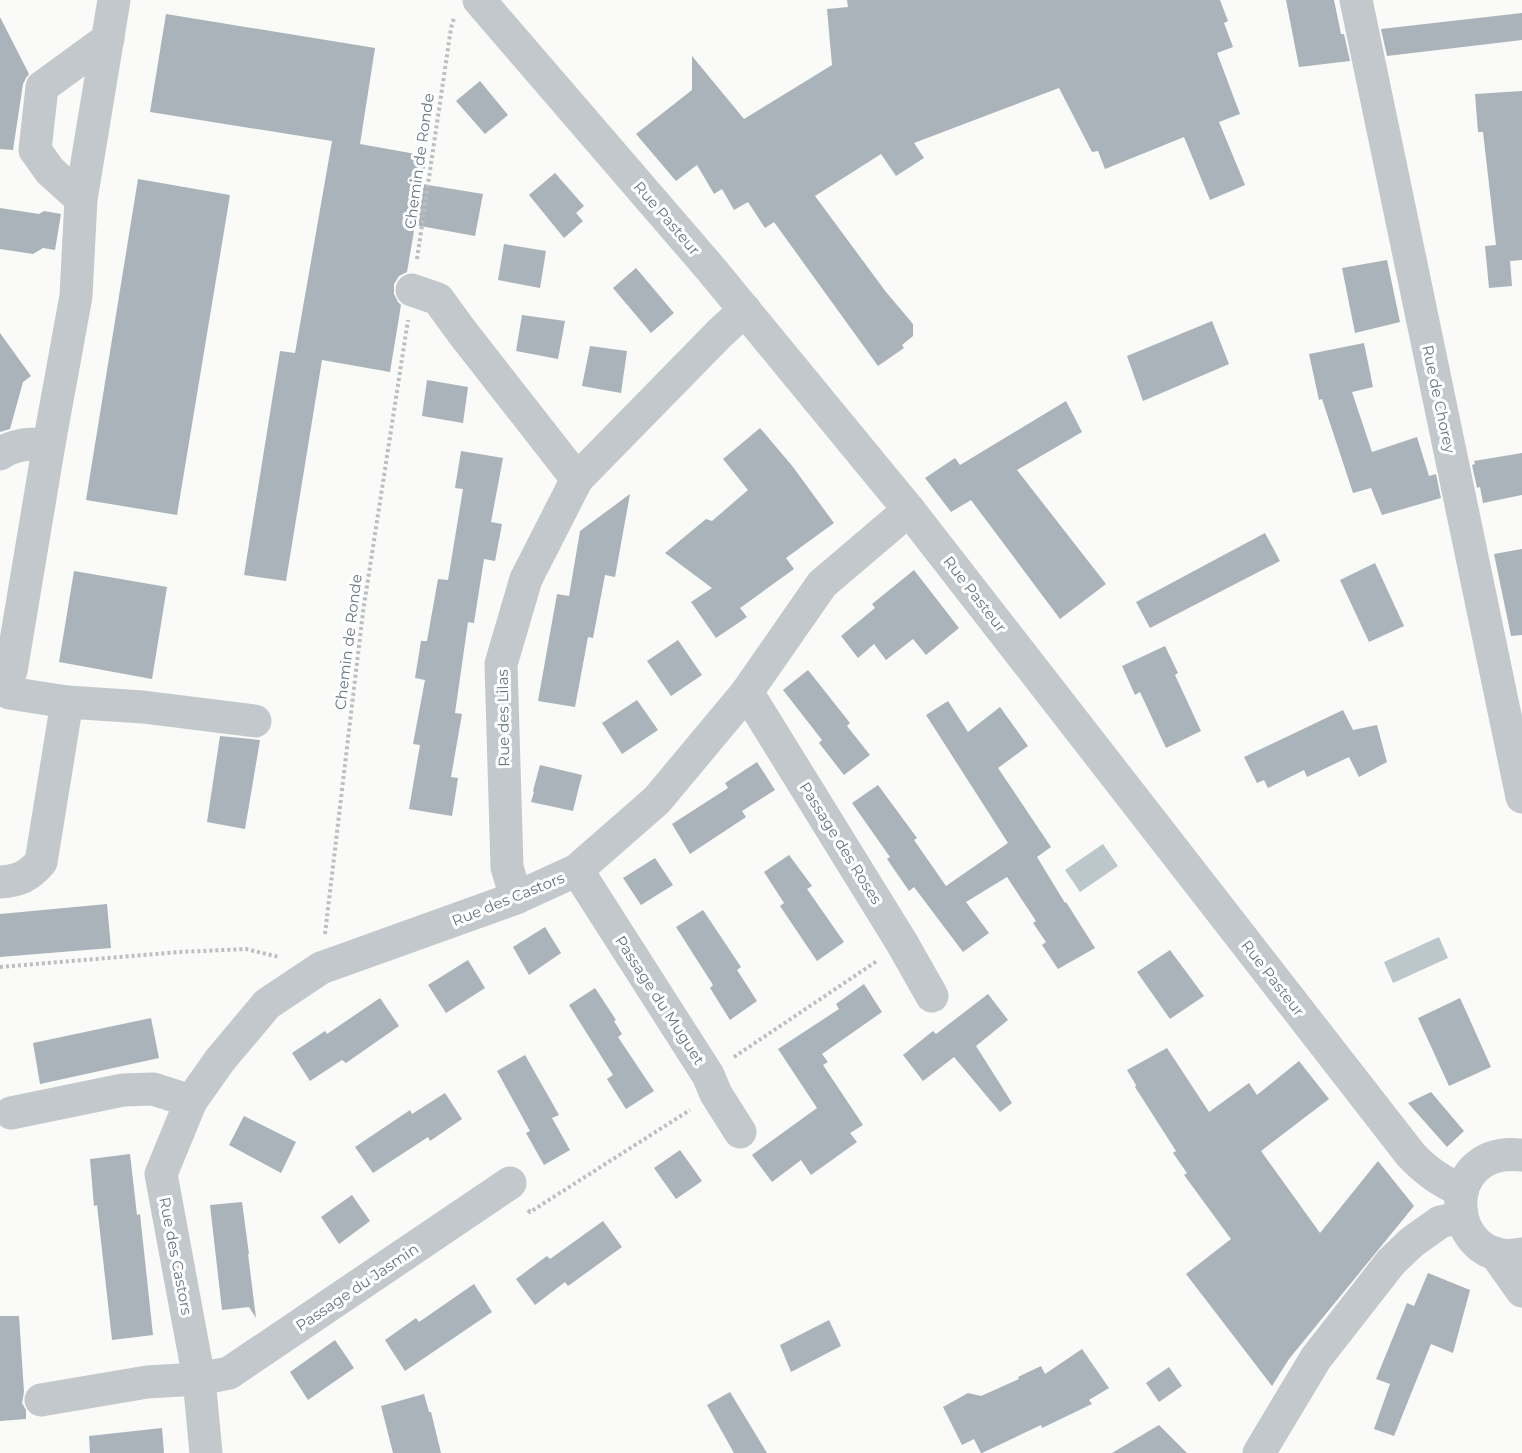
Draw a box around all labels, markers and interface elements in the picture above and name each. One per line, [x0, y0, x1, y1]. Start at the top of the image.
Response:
street label: Chemin de Ronde [400, 92, 438, 230]
street label: Rue Pasteur [630, 177, 704, 259]
street label: Rue de Chorey [1418, 343, 1460, 456]
street label: Rue Pasteur [939, 552, 1011, 636]
street label: Chemin de Ronde [330, 573, 366, 711]
street label: Rue des Lilas [493, 669, 513, 767]
street label: Passage des Roses [796, 778, 886, 908]
street label: Rue des Castors [449, 868, 567, 930]
street label: Passage du Muguet [611, 932, 709, 1068]
street label: Rue Pasteur [1237, 936, 1309, 1020]
street label: Rue des Castors [155, 1195, 197, 1317]
street label: Passage du Jasmin [292, 1239, 422, 1335]

